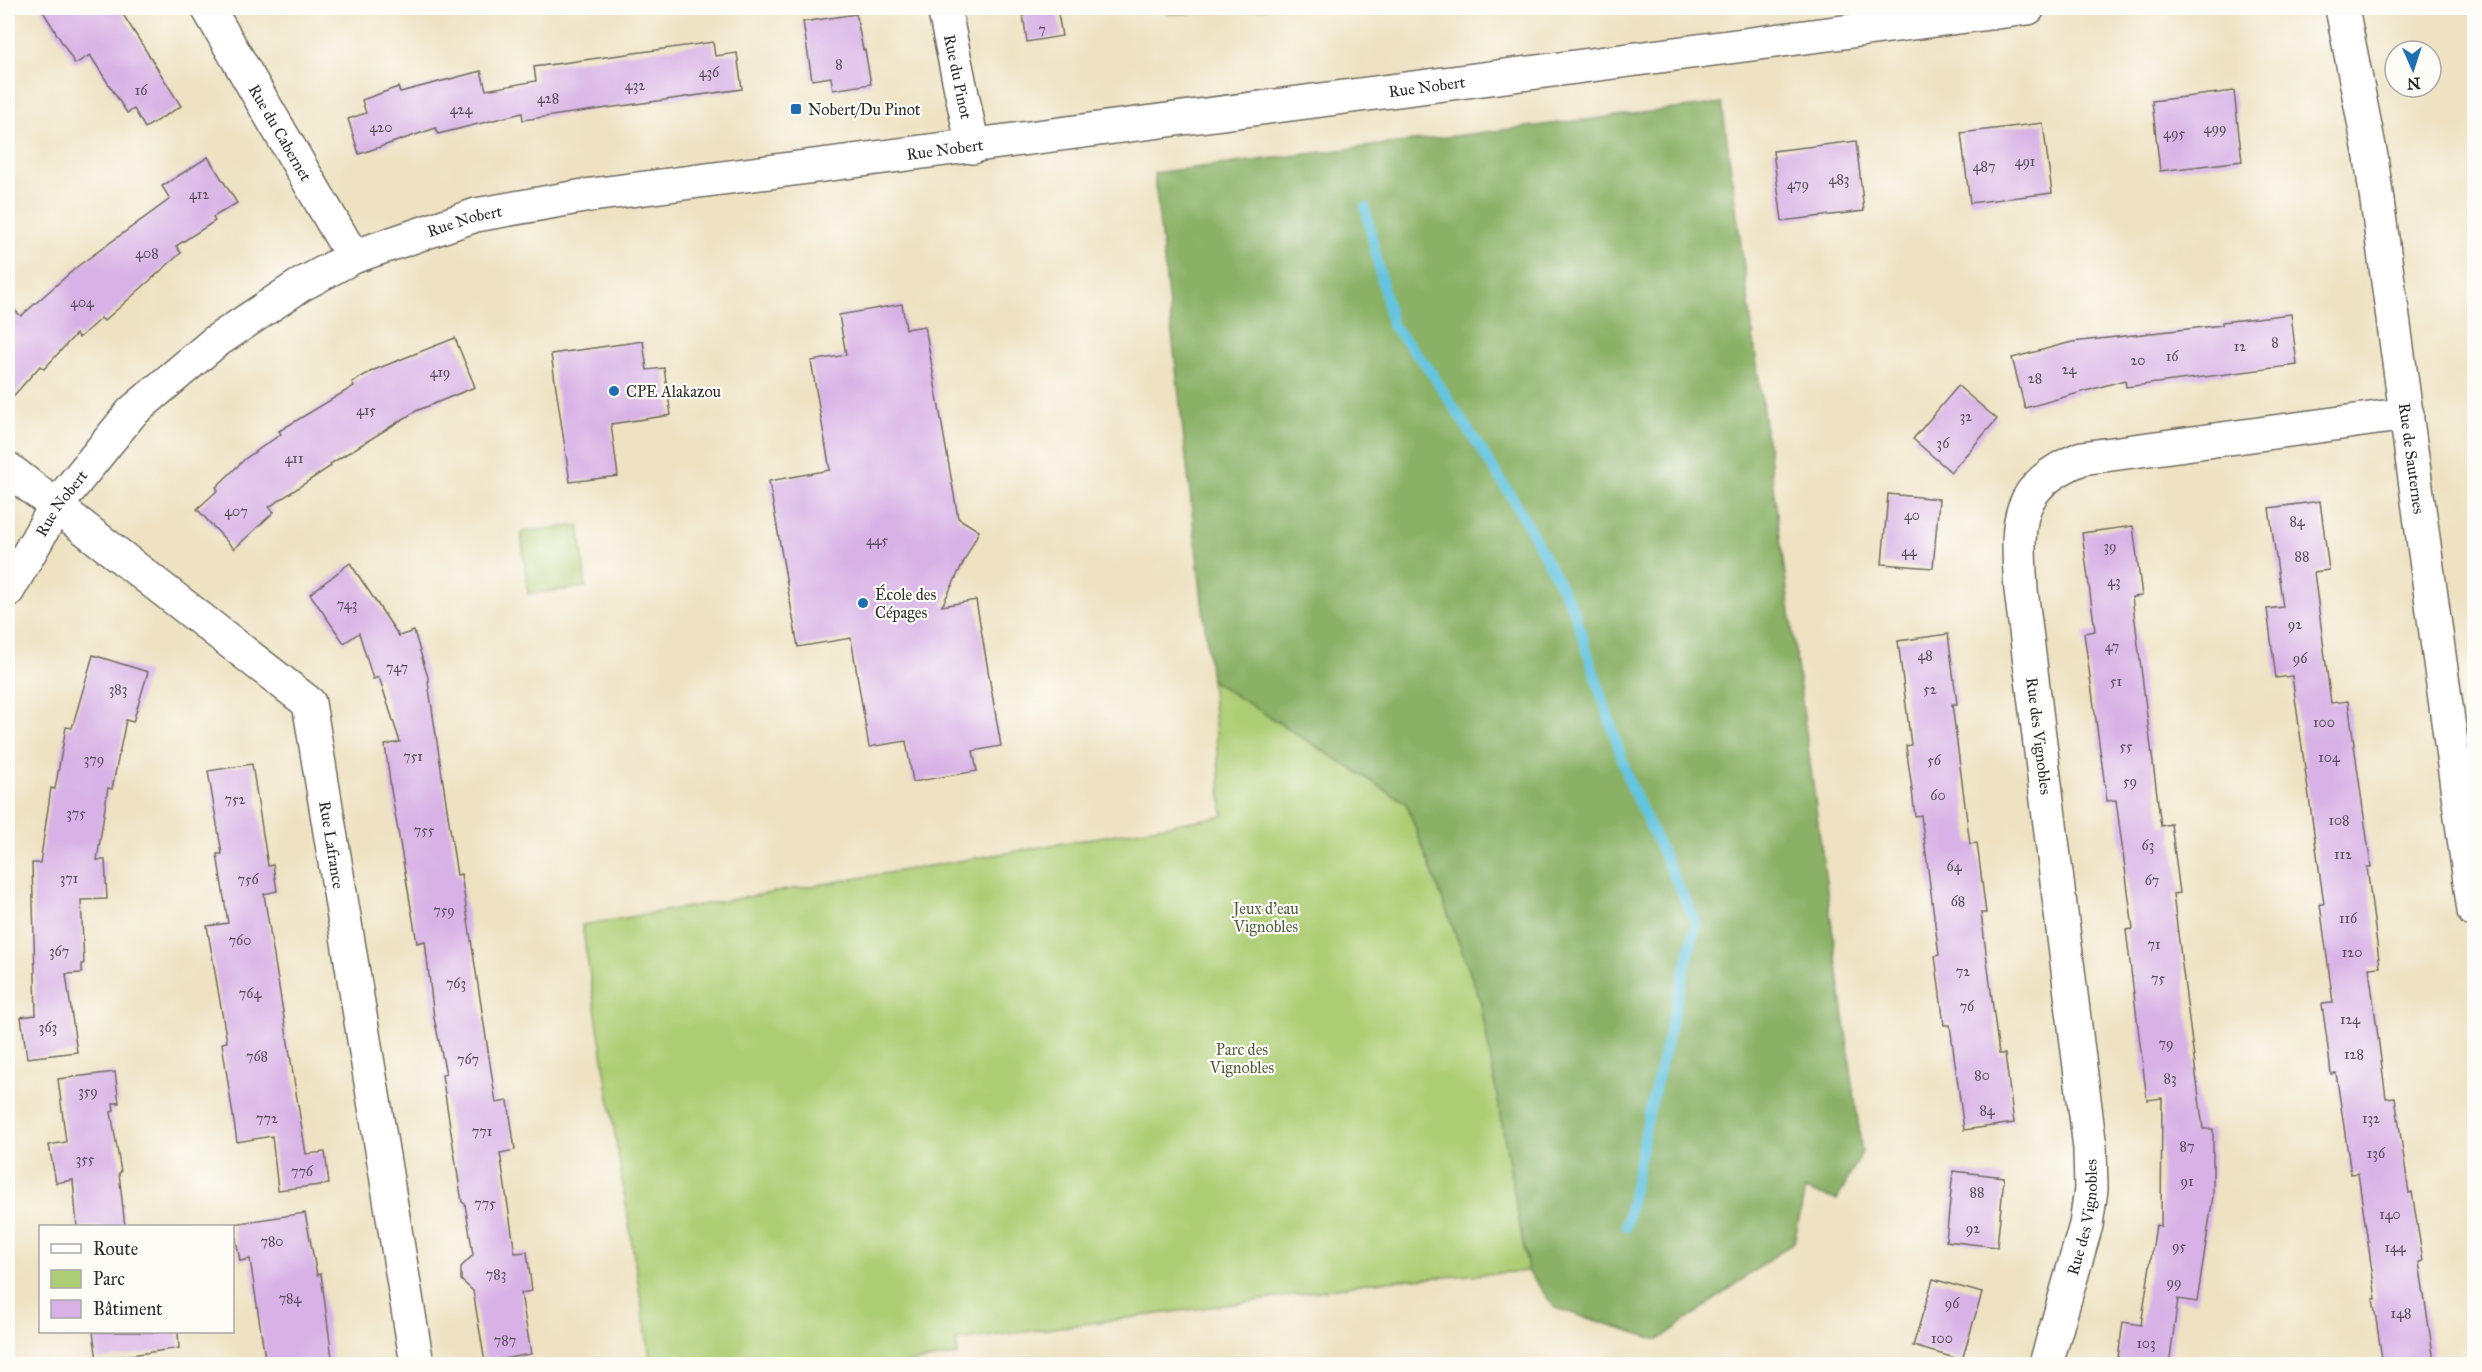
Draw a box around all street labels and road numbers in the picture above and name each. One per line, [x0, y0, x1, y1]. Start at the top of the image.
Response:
street label: Rue du Pinot [940, 33, 976, 121]
street label: Rue Nobert [1387, 72, 1467, 101]
street label: Rue du Cabernet [245, 81, 316, 185]
street label: Rue Nobert [905, 135, 985, 163]
street label: Rue Nobert [425, 201, 504, 241]
street label: Rue de Sauternes [2395, 402, 2429, 515]
street label: Rue Nobert [31, 466, 91, 540]
street label: Rue des Vignobles [2021, 676, 2056, 796]
street label: Rue Lafrance [316, 800, 349, 890]
street label: Rue des Vignobles [2063, 1159, 2101, 1277]

